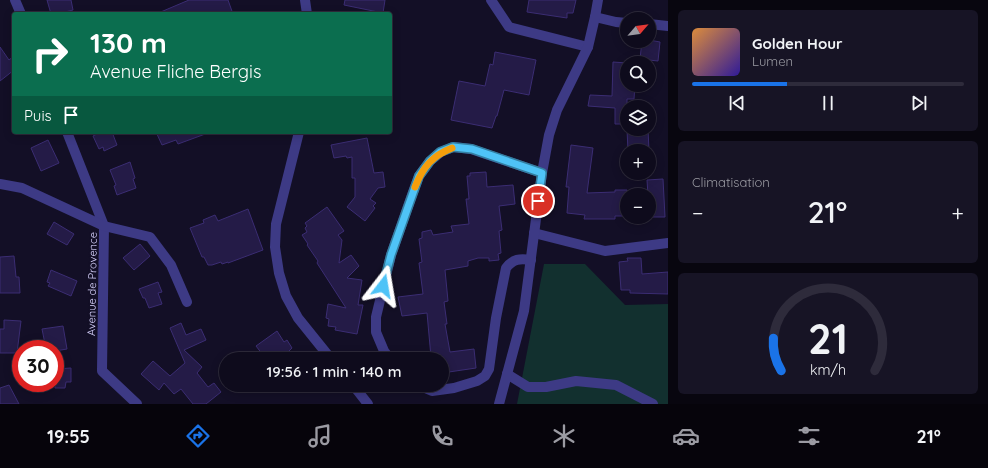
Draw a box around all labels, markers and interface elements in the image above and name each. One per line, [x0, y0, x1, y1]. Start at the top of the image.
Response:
north arrow [620, 12, 656, 48]
map controls [620, 12, 656, 224]
text: 130 m [90, 25, 167, 60]
icon: right [24, 28, 76, 80]
text: Golden Hour [752, 34, 843, 53]
text: Lumen [752, 53, 793, 69]
button: search [620, 56, 656, 92]
text: Avenue Fliche Bergis [90, 60, 261, 83]
icon: previous [726, 92, 748, 114]
icon: pause [817, 92, 839, 114]
icon: next [908, 92, 930, 114]
button: layers [620, 100, 656, 136]
icon: arrive [60, 104, 82, 126]
text: Puis [24, 106, 52, 125]
button: + [620, 144, 656, 180]
text: Climatisation [692, 174, 770, 190]
pin [521, 184, 555, 218]
button: − [620, 188, 656, 224]
icon: arrive [527, 190, 549, 212]
text: 21° [808, 193, 847, 231]
text: − [692, 199, 703, 227]
text: + [952, 199, 964, 227]
street label: Avenue de Provence [84, 232, 100, 336]
position arrow [362, 265, 404, 307]
text: 21 [808, 312, 848, 364]
speed limit sign: 30 [12, 340, 64, 392]
text: km/h [810, 361, 846, 379]
text: 19:56 · 1 min · 140 m [267, 362, 401, 381]
icon: directions [184, 422, 212, 450]
icon: music [306, 422, 334, 450]
icon: phone [428, 422, 456, 450]
icon: climate [550, 422, 578, 450]
icon: car [672, 422, 700, 450]
icon: filters [795, 422, 823, 450]
text: 19:55 [47, 425, 90, 448]
text: 21° [917, 425, 941, 448]

